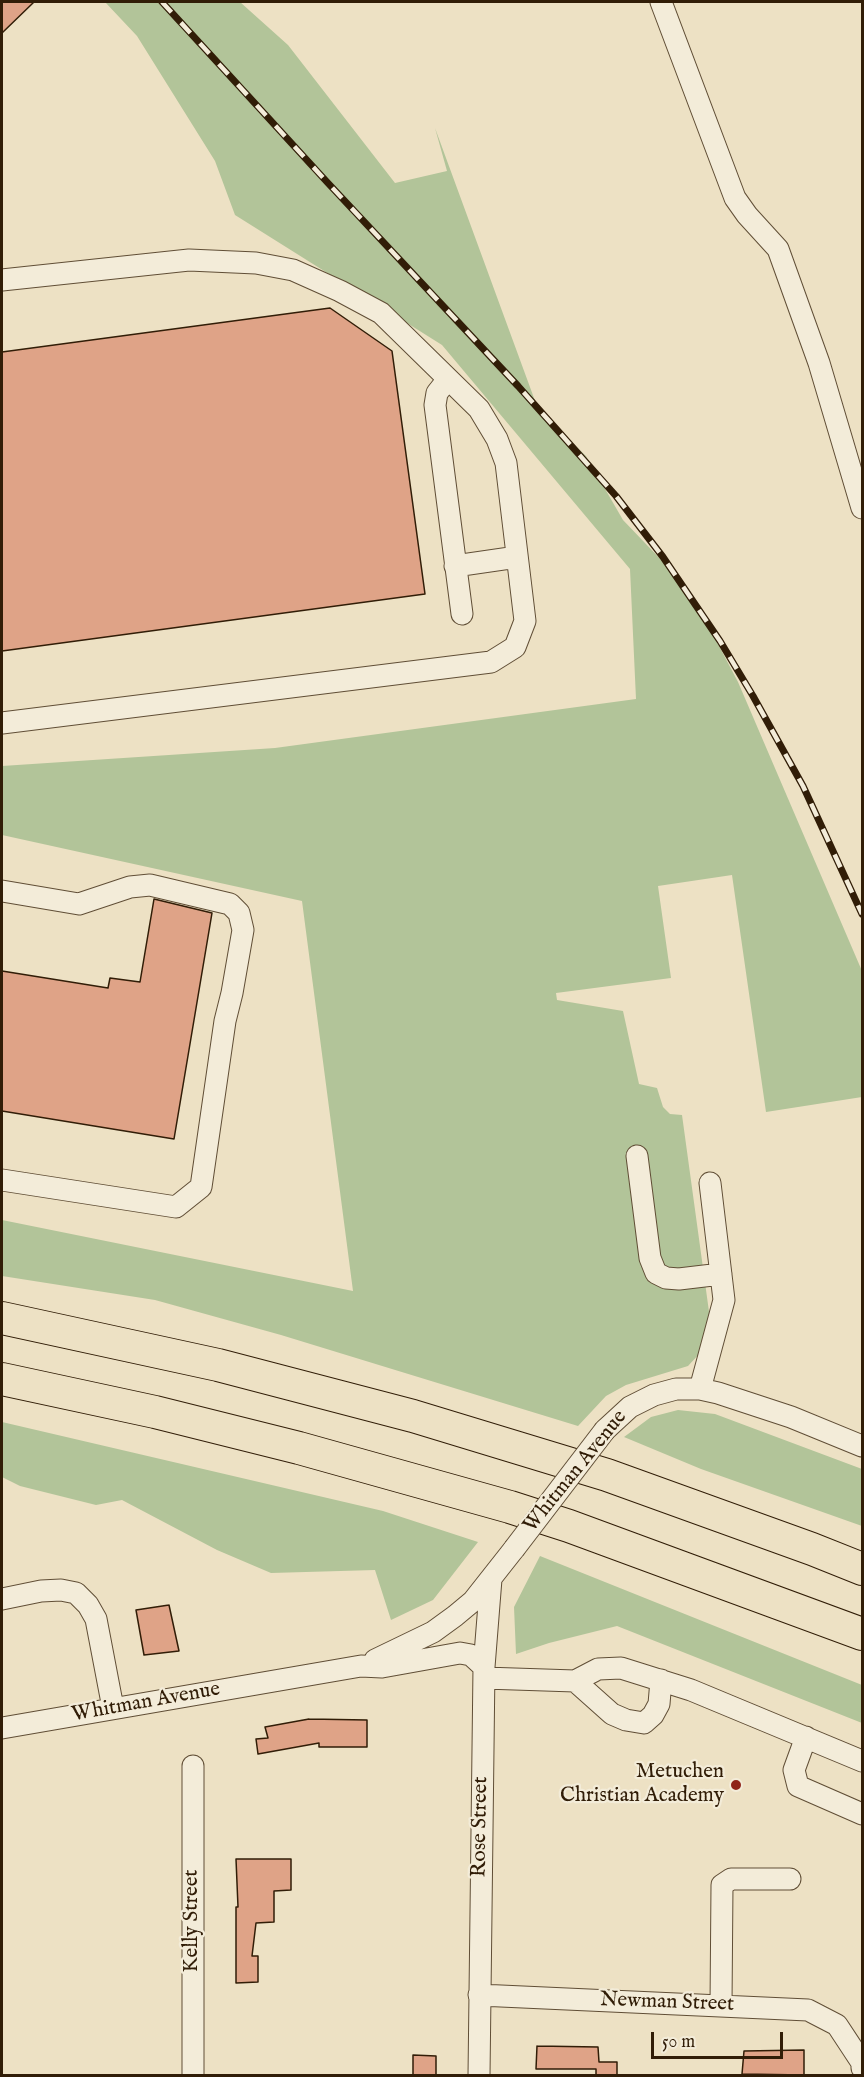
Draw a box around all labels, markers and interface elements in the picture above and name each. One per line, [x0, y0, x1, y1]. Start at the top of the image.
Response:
street label: Whitman Avenue [519, 1406, 633, 1538]
street label: Whitman Avenue [70, 1678, 222, 1728]
place label: Metuchen Christian Academy [560, 1760, 724, 1810]
street label: Rose Street [468, 1776, 494, 1878]
marker: Metuchen Christian Academy [729, 1778, 743, 1792]
street label: Kelly Street [180, 1869, 206, 1973]
street label: Newman Street [599, 1988, 735, 2018]
scale bar [654, 2020, 786, 2058]
text: 50 m [662, 2031, 695, 2054]

